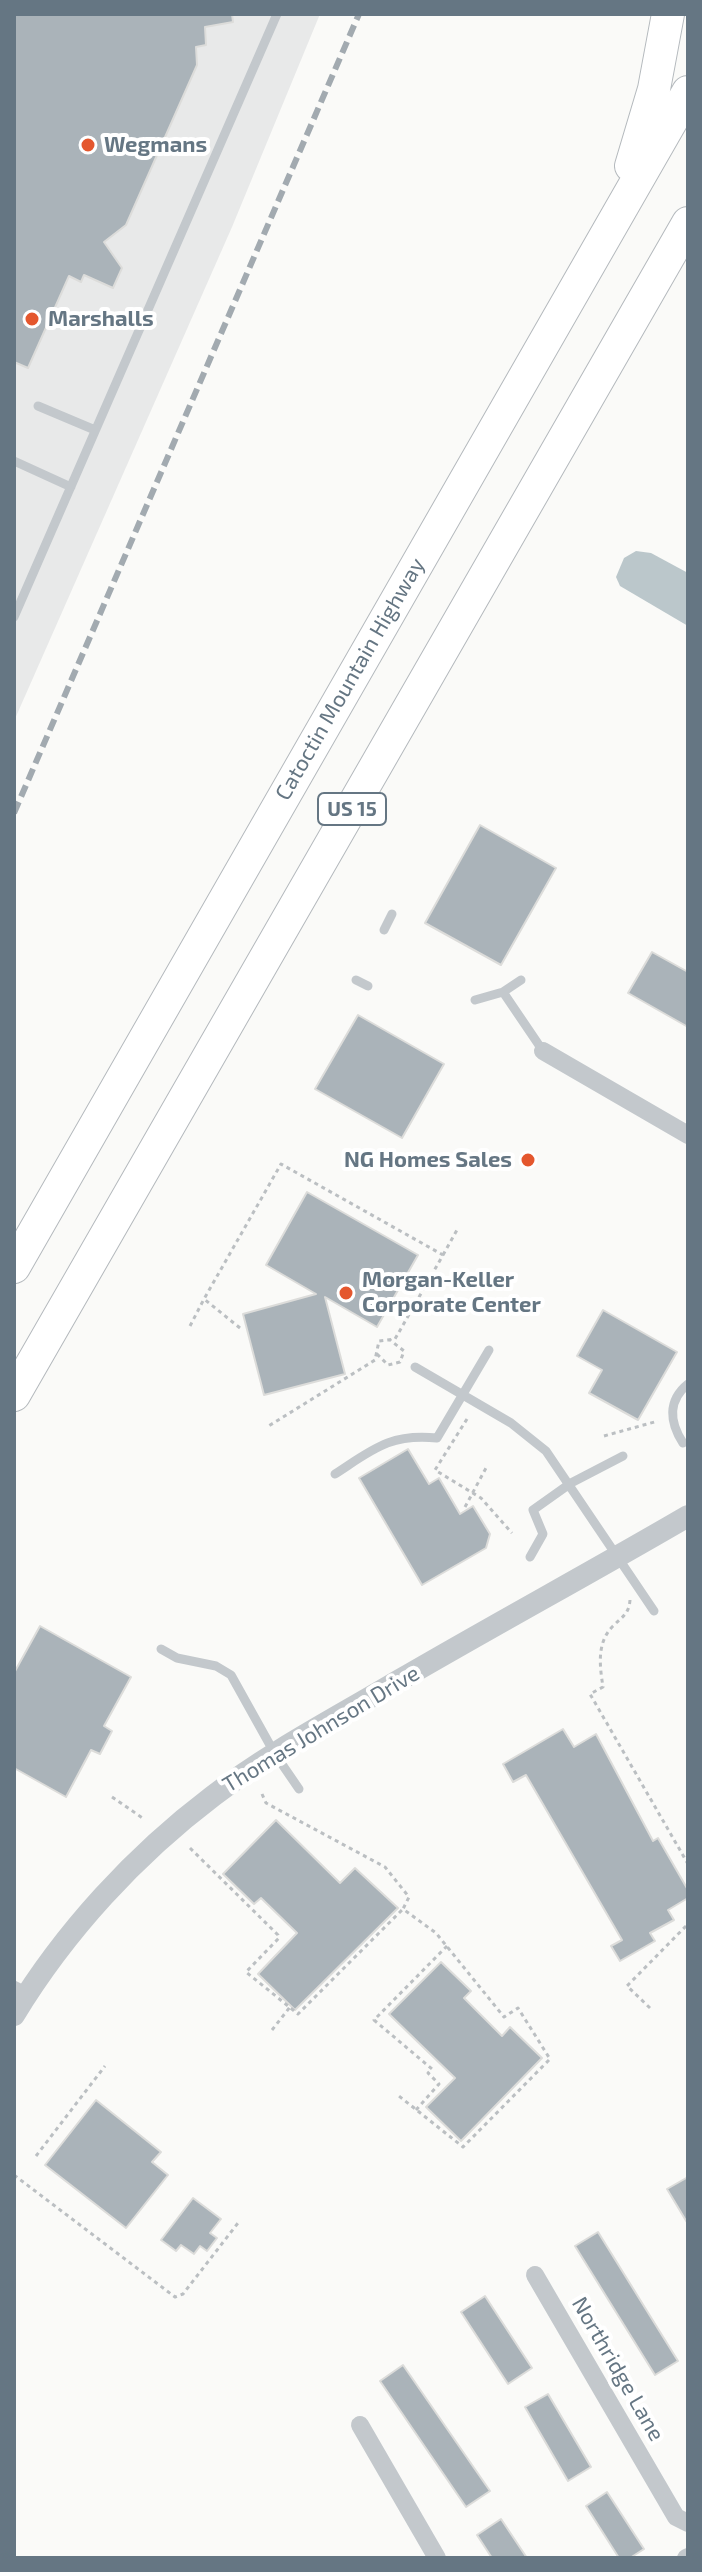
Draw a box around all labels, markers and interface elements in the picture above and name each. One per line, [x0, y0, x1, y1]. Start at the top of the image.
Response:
place label: Wegmans [104, 132, 207, 158]
marker: Wegmans [79, 136, 97, 154]
place label: Marshalls [48, 306, 154, 332]
marker: Marshalls [23, 310, 41, 328]
street label: Catoctin Mountain Highway [270, 553, 430, 805]
road number: US 15 [318, 793, 386, 825]
place label: NG Homes Sales [344, 1147, 512, 1173]
marker: NG Homes Sales [519, 1151, 537, 1169]
place label: Morgan-Keller Corporate Center [362, 1267, 541, 1318]
marker: Morgan-Keller Corporate Center [337, 1284, 355, 1302]
street label: Thomas Johnson Drive [218, 1660, 424, 1798]
street label: Northridge Lane [566, 2292, 670, 2446]

